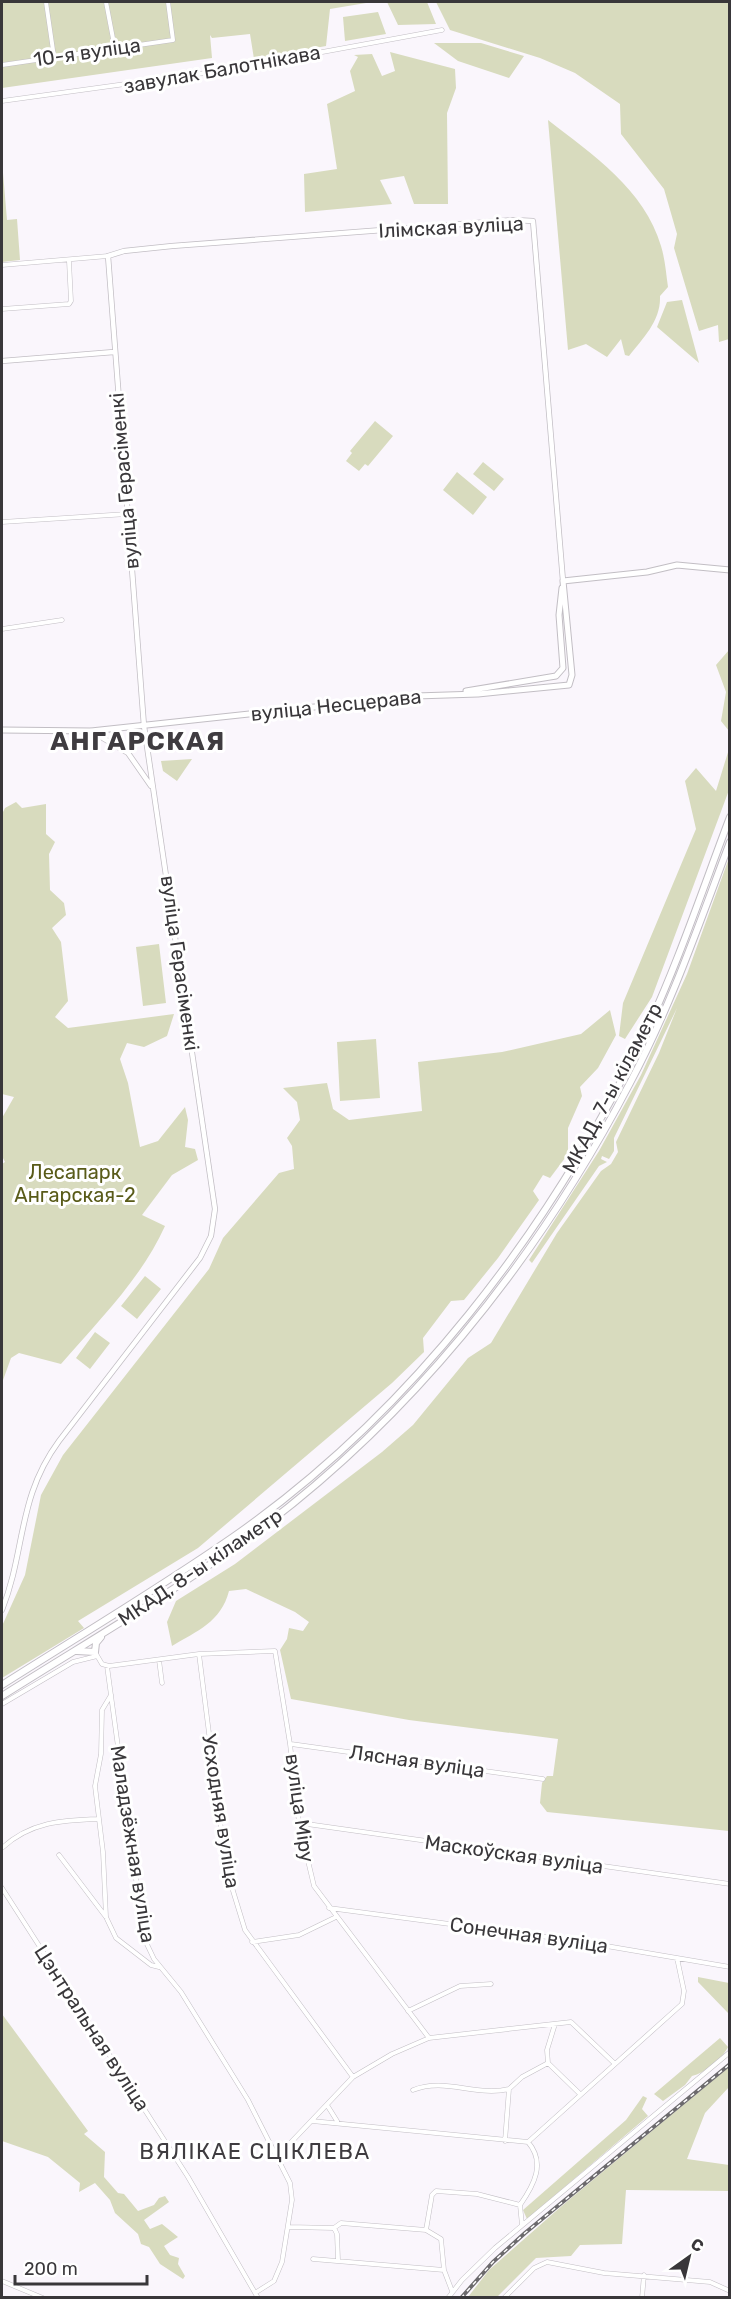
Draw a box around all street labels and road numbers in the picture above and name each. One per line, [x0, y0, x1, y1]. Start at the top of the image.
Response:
street label: 10-я вуліца [32, 33, 142, 71]
street label: завулак Балотнікава [122, 40, 322, 98]
street label: Ілімская вуліца [378, 211, 524, 243]
street label: вуліца Герасіменкі [104, 392, 144, 570]
street label: вуліца Несцерава [249, 684, 423, 726]
street label: вуліца Герасіменкі [156, 874, 204, 1052]
street label: МКАД, 7-ы кіламетр [557, 999, 667, 1177]
street label: МКАД, 8-ы кіламетр [113, 1503, 287, 1631]
street label: Усходняя вуліца [197, 1732, 245, 1890]
street label: Лясная вуліца [348, 1740, 486, 1782]
street label: Маладзёжная вуліца [106, 1744, 160, 1944]
street label: вуліца Міру [280, 1752, 320, 1864]
street label: Маскоўская вуліца [423, 1830, 605, 1878]
street label: Сонечная вуліца [448, 1912, 610, 1958]
street label: Цэнтральная вуліца [29, 1940, 155, 2116]

